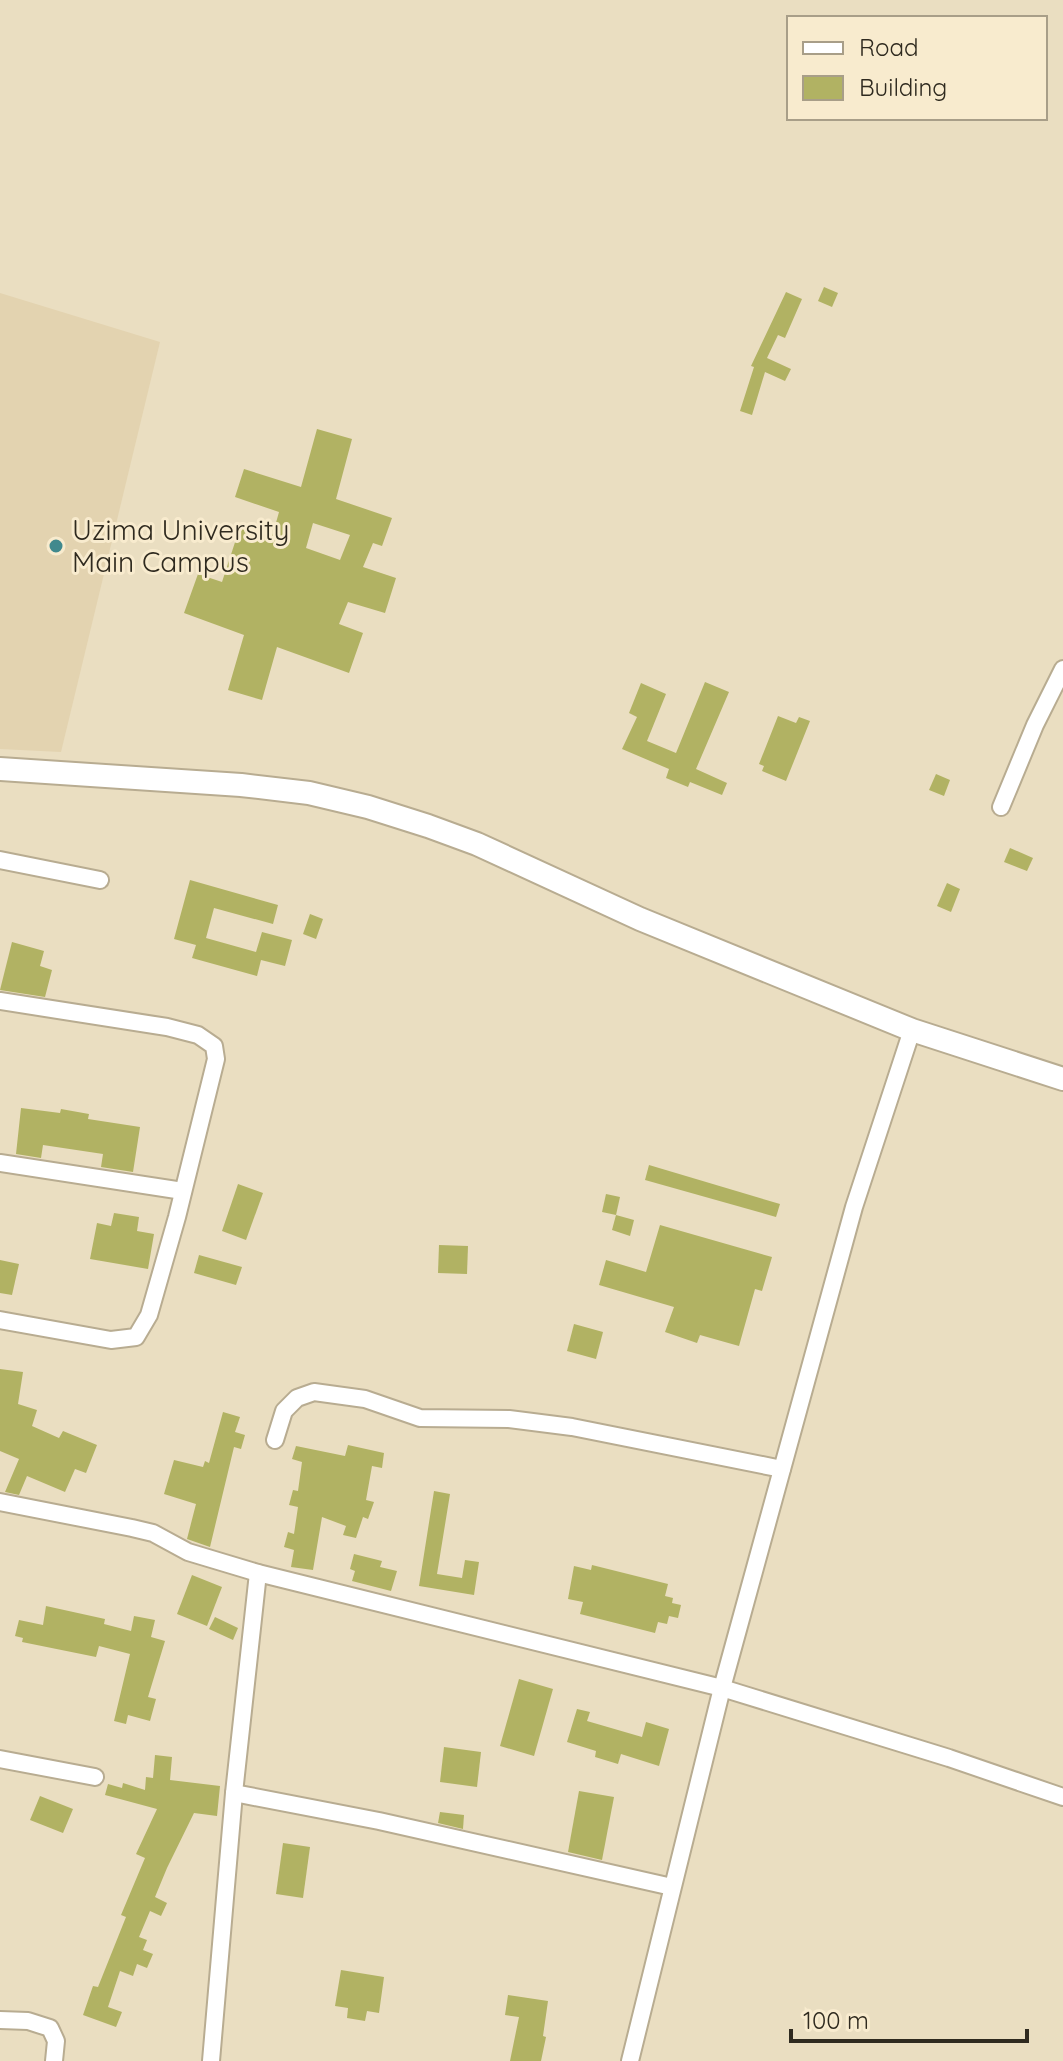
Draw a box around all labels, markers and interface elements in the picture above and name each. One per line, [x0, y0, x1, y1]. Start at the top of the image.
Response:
legend [787, 16, 1047, 120]
text: Road [859, 32, 919, 62]
text: Building [859, 72, 947, 102]
place label: Uzima University Main Campus [72, 512, 289, 579]
marker: Uzima University Main Campus [47, 537, 65, 555]
scale bar [791, 1993, 1027, 2043]
text: 100 m [803, 2005, 869, 2035]

